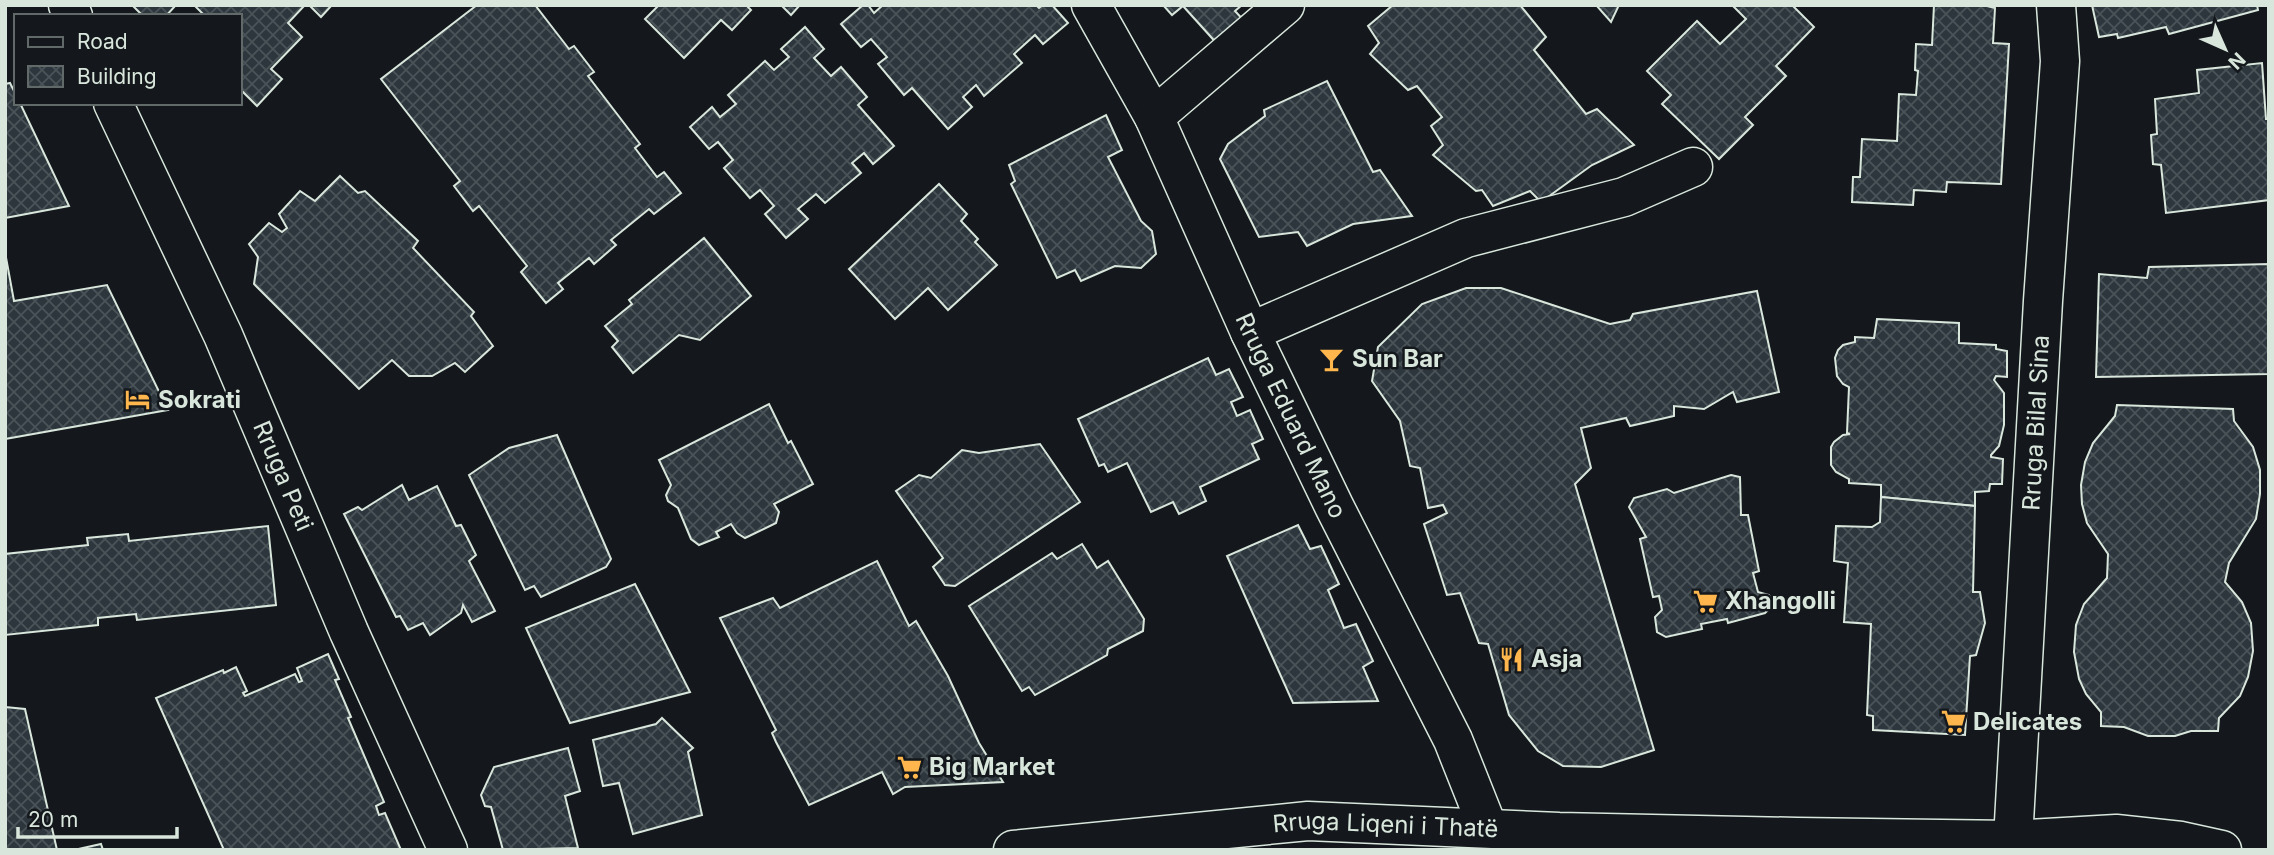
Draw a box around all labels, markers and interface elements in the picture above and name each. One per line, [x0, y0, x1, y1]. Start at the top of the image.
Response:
legend [14, 14, 242, 105]
north arrow [2190, 14, 2260, 84]
text: Road [77, 29, 128, 54]
text: N [2223, 47, 2250, 74]
text: Building [77, 64, 157, 89]
street label: Rruga Eduard Mano [1229, 308, 1353, 523]
street label: Rruga Bilal Sina [2016, 334, 2055, 511]
place label: Sun Bar [1352, 344, 1443, 373]
bar icon: Sun Bar [1318, 345, 1346, 373]
place label: Sokrati [158, 385, 241, 414]
hotel icon: Sokrati [124, 386, 152, 414]
street label: Rruga Peti [247, 417, 319, 535]
place label: Xhangolli [1725, 586, 1836, 615]
supermarket icon: Xhangolli [1691, 587, 1719, 615]
place label: Asja [1531, 644, 1583, 673]
restaurant icon: Asja [1497, 645, 1525, 673]
place label: Delicates [1973, 707, 2082, 736]
supermarket icon: Delicates [1939, 708, 1967, 736]
place label: Big Market [929, 752, 1055, 781]
supermarket icon: Big Market [895, 753, 923, 781]
scale bar [18, 796, 177, 840]
street label: Rruga Liqeni i Thatë [1271, 806, 1499, 843]
text: 20 m [28, 807, 78, 832]

